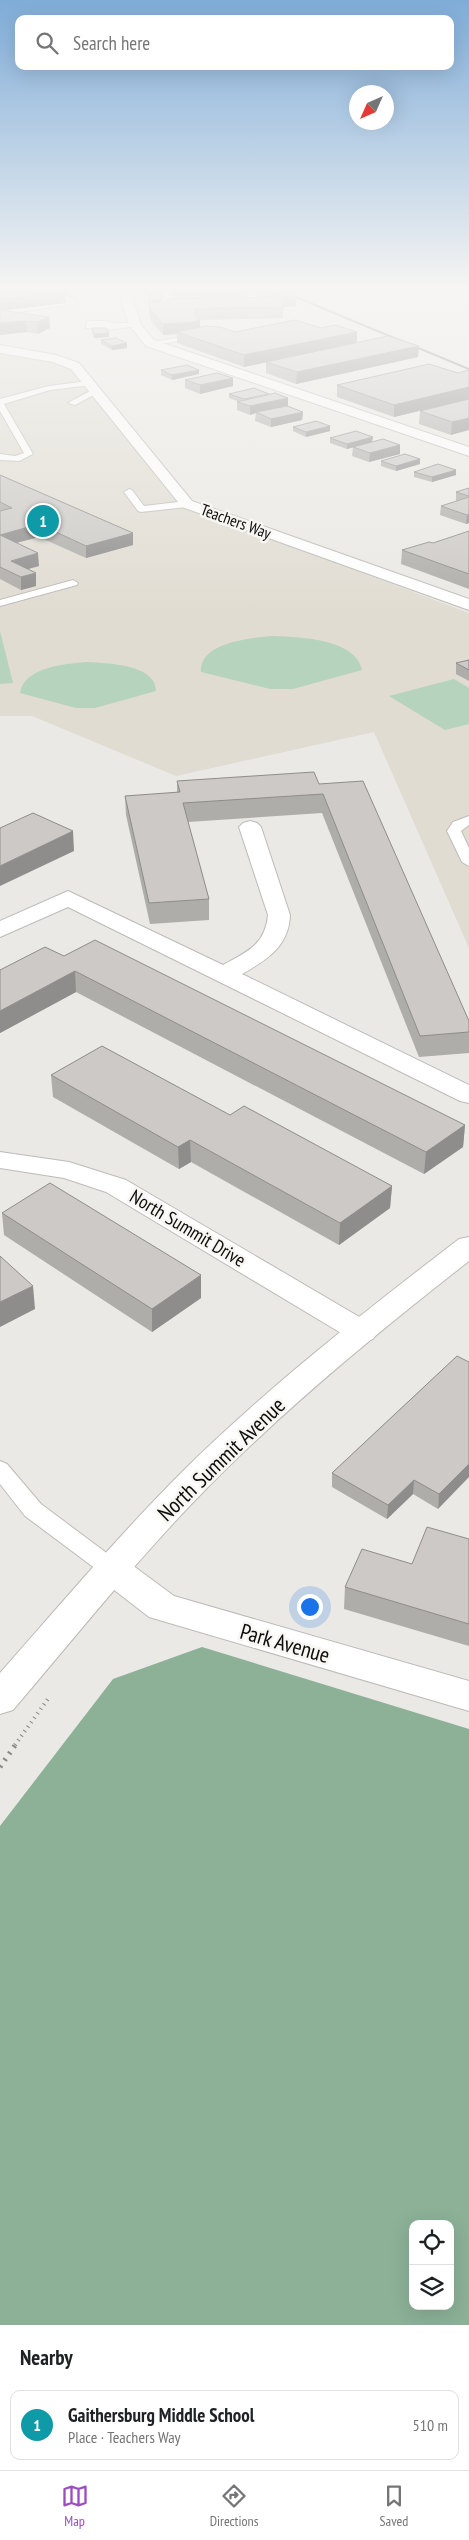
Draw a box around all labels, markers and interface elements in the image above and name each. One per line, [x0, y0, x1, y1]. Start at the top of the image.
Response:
search box [15, 15, 454, 70]
icon: search [33, 29, 61, 57]
text: Search here [73, 31, 150, 55]
north arrow [349, 85, 394, 130]
street label: Teachers Way [198, 499, 274, 543]
pin: 1 [27, 502, 59, 540]
street label: North Summit Drive [126, 1184, 250, 1272]
street label: North Summit Avenue [151, 1391, 291, 1527]
your location [297, 1594, 323, 1620]
street label: Park Avenue [237, 1617, 333, 1669]
map controls [409, 2220, 454, 2310]
button: locate [409, 2220, 454, 2265]
button: layers [409, 2265, 454, 2310]
text: Nearby [20, 2344, 73, 2371]
text: Gaithersburg Middle School [68, 2403, 254, 2427]
text: 1 [33, 2415, 41, 2435]
text: 510 m [413, 2415, 448, 2435]
text: Place · Teachers Way [68, 2427, 181, 2447]
tab: Map [61, 2482, 89, 2530]
tab: Directions [210, 2482, 258, 2530]
tab: Saved [380, 2482, 408, 2530]

